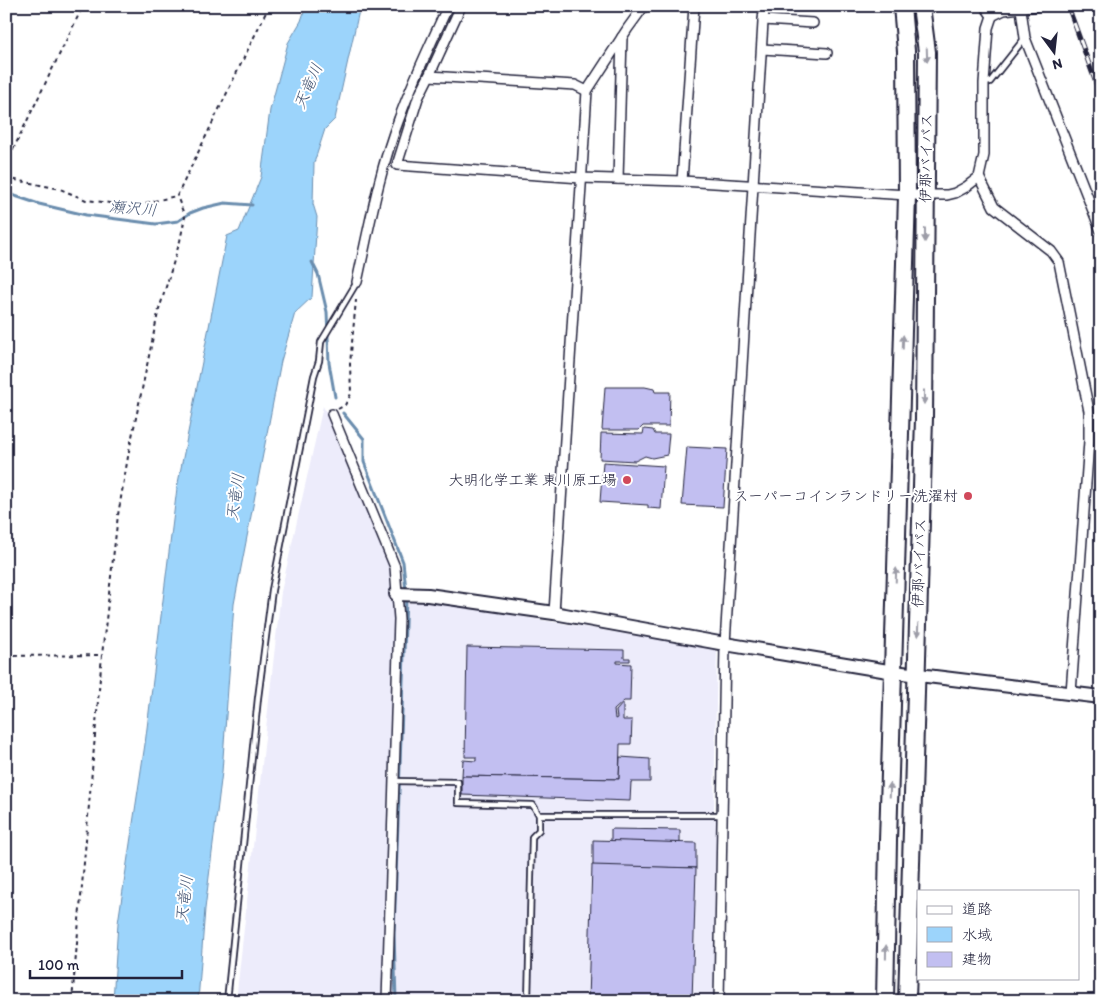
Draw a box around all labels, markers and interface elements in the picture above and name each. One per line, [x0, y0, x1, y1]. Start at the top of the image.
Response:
north arrow [1030, 28, 1080, 78]
one-way arrow [923, 47, 931, 63]
text: N [1050, 55, 1064, 74]
water label: 天竜川 [290, 60, 326, 112]
street label: 伊那バイパス [916, 113, 936, 203]
water label: 瀬沢川 [108, 196, 158, 220]
one-way arrow [921, 227, 929, 243]
one-way arrow [899, 334, 907, 350]
one-way arrow [920, 389, 928, 405]
place label: 大明化学工業 東川原工場 [449, 471, 617, 489]
water label: 天竜川 [222, 472, 248, 522]
marker: 大明化学工業 東川原工場 [621, 474, 633, 486]
place label: スーパーコインランドリー洗濯村 [734, 487, 958, 505]
marker: スーパーコインランドリー洗濯村 [962, 490, 974, 502]
street label: 伊那バイパス [908, 518, 930, 608]
one-way arrow [893, 566, 901, 582]
one-way arrow [913, 622, 921, 638]
one-way arrow [886, 781, 894, 797]
water label: 天竜川 [172, 874, 196, 924]
legend [917, 890, 1080, 980]
text: 道路 [962, 900, 992, 918]
text: 水域 [962, 926, 992, 944]
one-way arrow [882, 944, 890, 960]
scale bar [30, 947, 182, 979]
text: 建物 [962, 950, 992, 968]
text: 100 m [38, 956, 80, 974]

